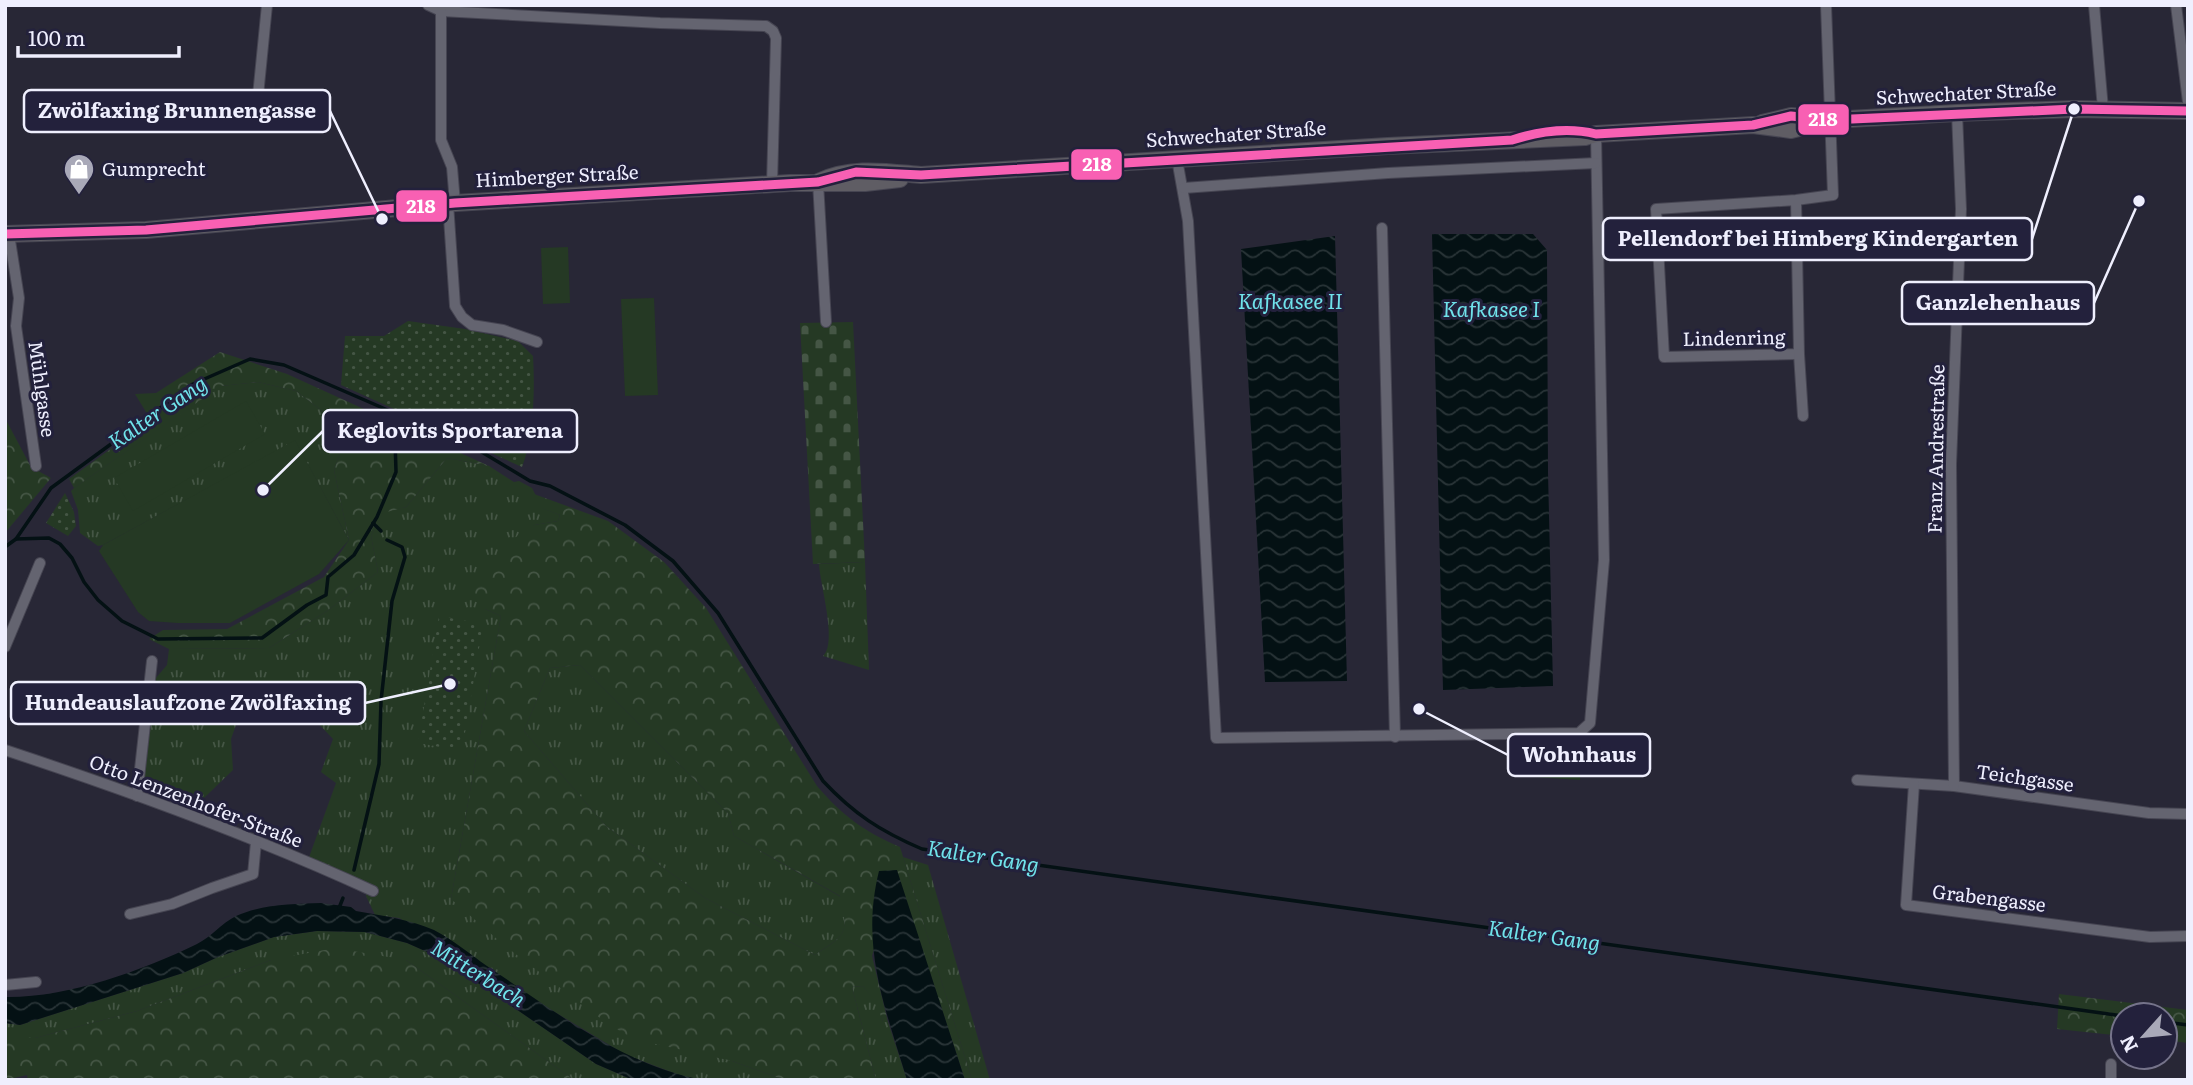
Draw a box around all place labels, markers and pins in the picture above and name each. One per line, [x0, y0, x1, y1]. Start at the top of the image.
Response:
callout: Zwölfaxing Brunnengasse [24, 90, 330, 132]
shop icon: Gumprecht [62, 152, 96, 196]
place label: Gumprecht [102, 154, 206, 182]
callout: Pellendorf bei Himberg Kindergarten [1603, 218, 2032, 260]
callout: Ganzlehenhaus [1902, 282, 2094, 324]
callout: Keglovits Sportarena [323, 410, 577, 452]
callout: Hundeauslaufzone Zwölfaxing [11, 682, 365, 724]
callout: Wohnhaus [1508, 734, 1650, 776]

